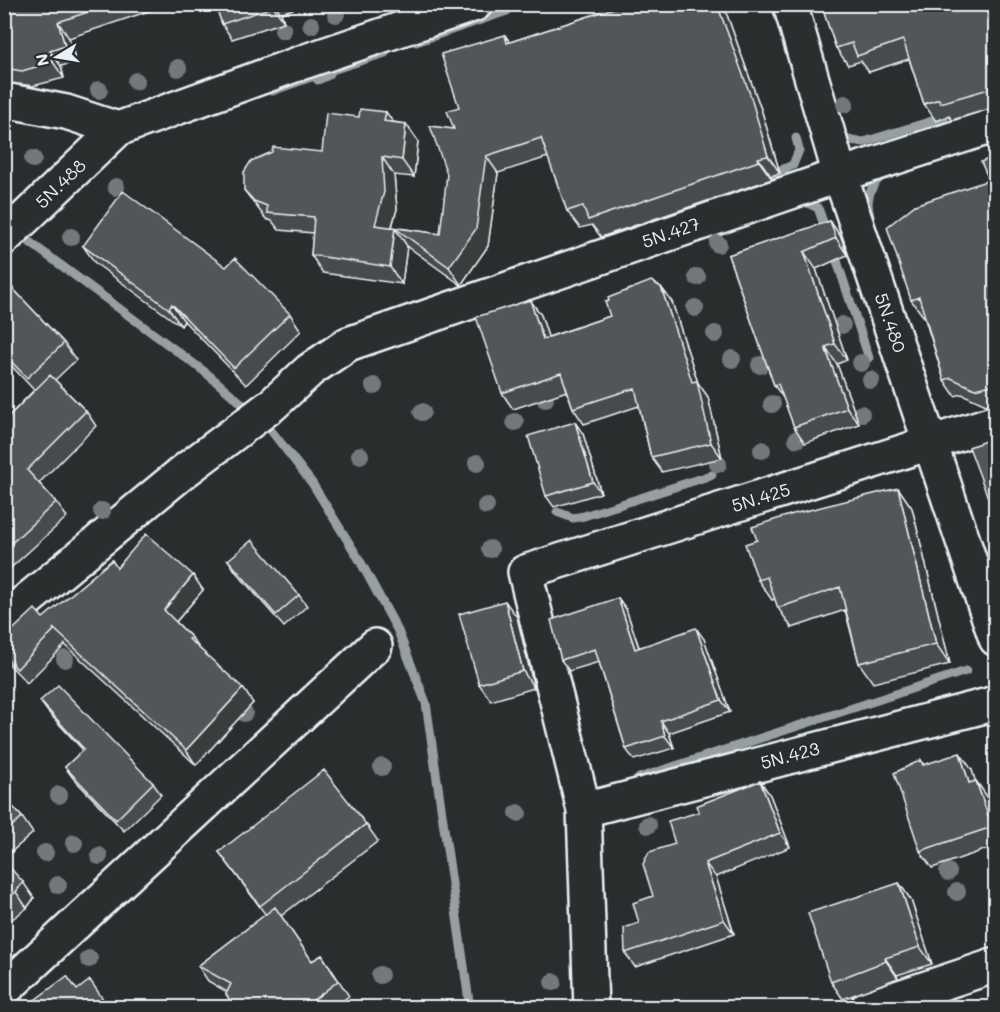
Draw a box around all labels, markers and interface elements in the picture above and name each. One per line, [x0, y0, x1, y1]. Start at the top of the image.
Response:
north arrow [27, 27, 87, 87]
text: N [30, 52, 53, 68]
street label: 5N.488 [30, 153, 91, 213]
street label: 5N.427 [639, 211, 703, 253]
street label: 5N.480 [870, 290, 912, 356]
street label: 5N.425 [728, 477, 793, 517]
street label: 5N.423 [758, 736, 822, 774]

